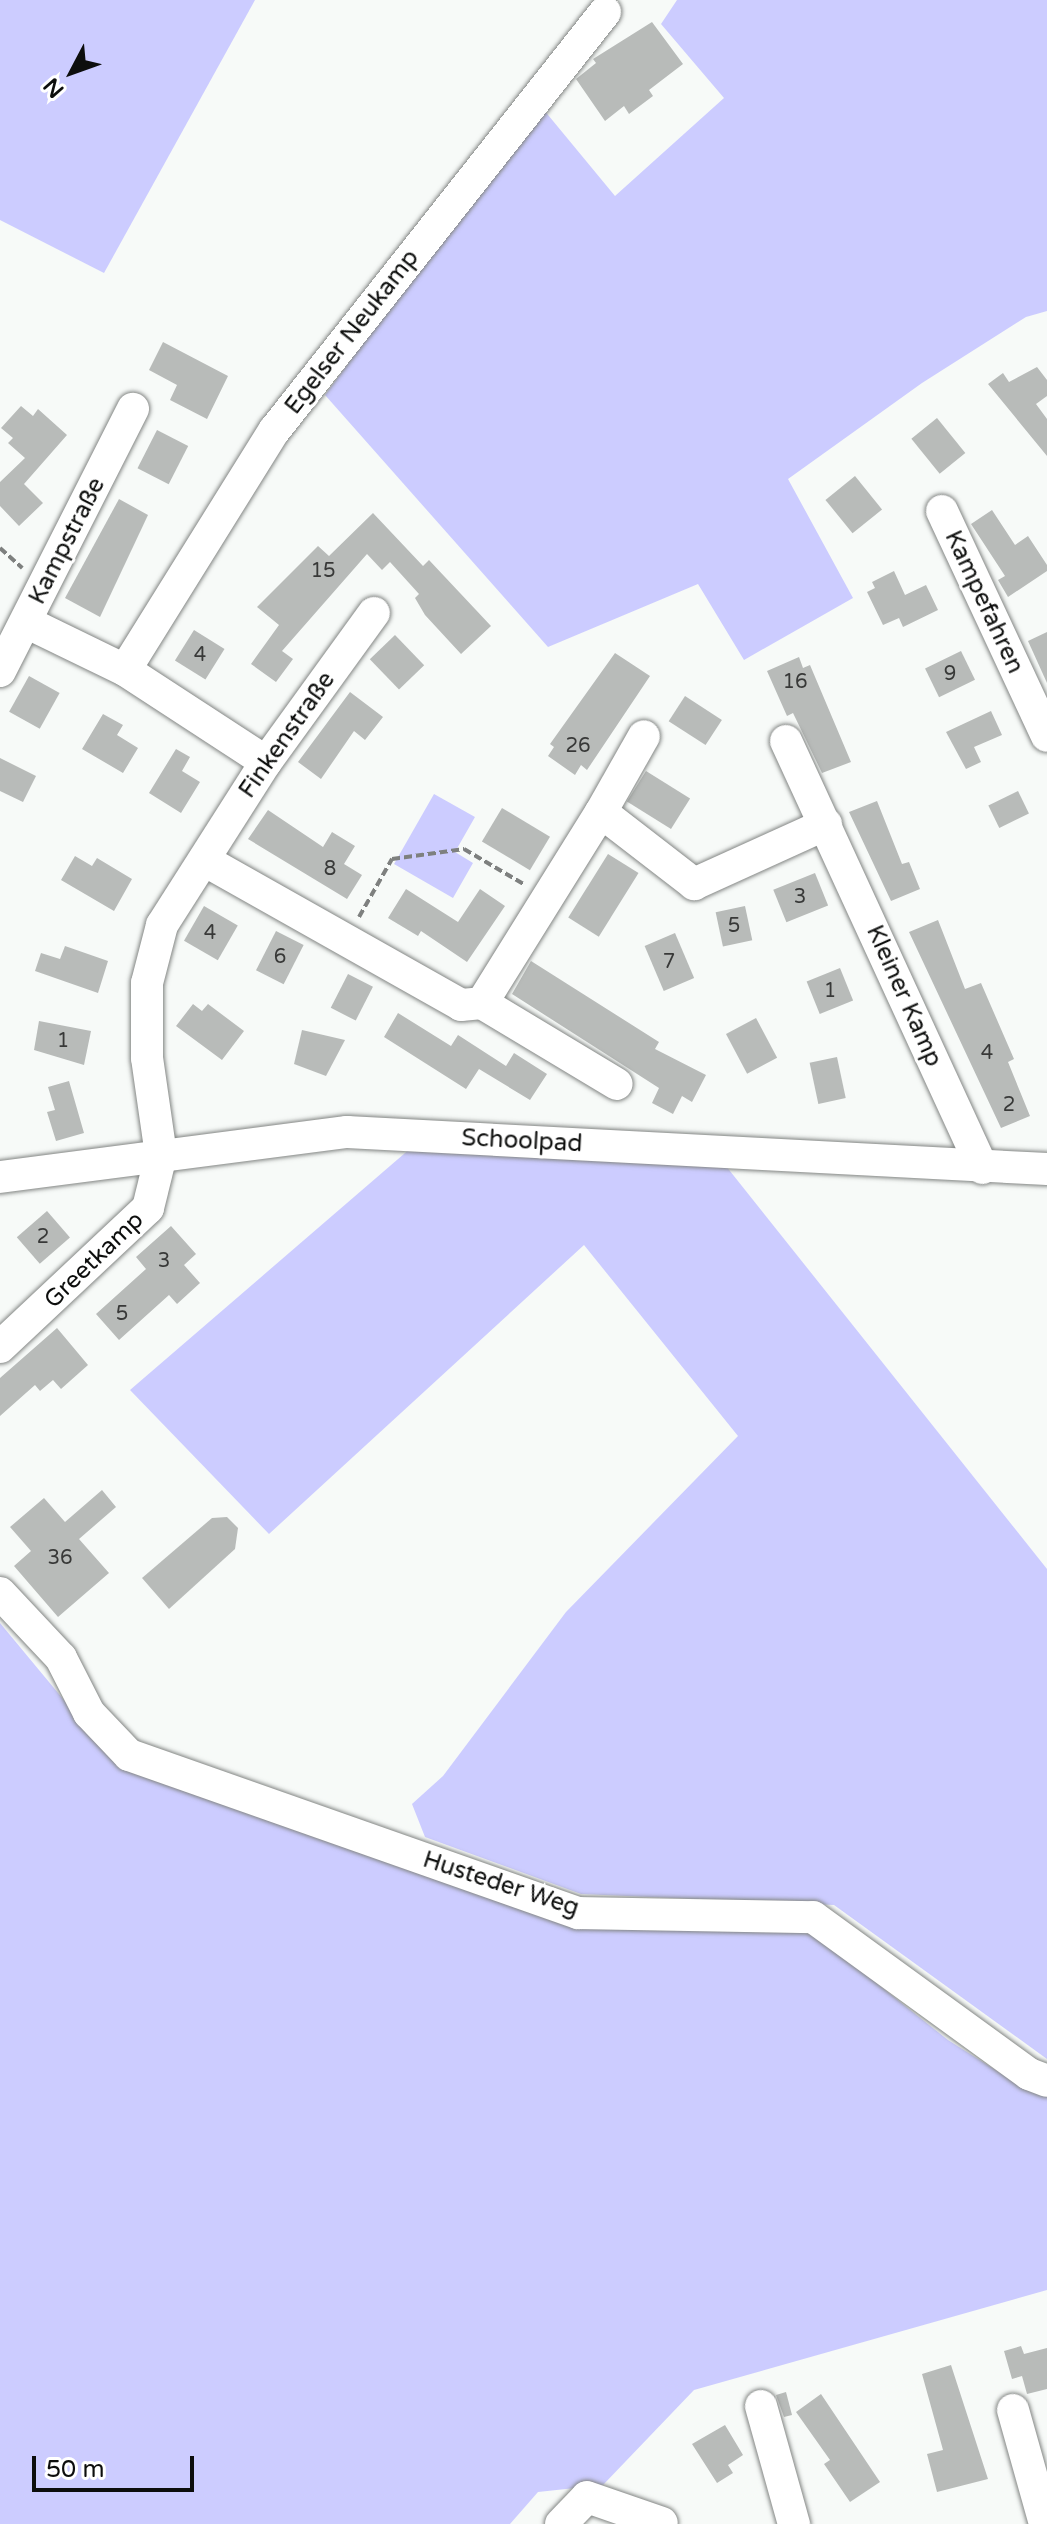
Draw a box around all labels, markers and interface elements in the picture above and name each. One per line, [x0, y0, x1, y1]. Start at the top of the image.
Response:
north arrow [32, 32, 112, 112]
text: N [38, 73, 70, 103]
street label: Egelser Neukamp [279, 244, 425, 420]
street label: Kampstraße [23, 473, 111, 609]
street label: Kampefahren [938, 526, 1030, 678]
house number: 15 [310, 559, 336, 583]
house number: 4 [194, 643, 206, 667]
house number: 9 [944, 662, 956, 686]
street label: Finkenstraße [233, 666, 341, 804]
house number: 16 [782, 670, 808, 694]
house number: 26 [565, 734, 591, 758]
house number: 8 [324, 857, 336, 881]
house number: 3 [794, 885, 806, 909]
house number: 5 [728, 914, 740, 938]
house number: 4 [204, 921, 216, 945]
street label: Kleiner Kamp [860, 921, 948, 1071]
house number: 6 [274, 945, 286, 969]
house number: 7 [663, 950, 675, 974]
house number: 1 [824, 979, 836, 1003]
house number: 1 [57, 1029, 69, 1053]
house number: 4 [981, 1041, 993, 1065]
house number: 2 [1003, 1093, 1015, 1117]
street label: Schoolpad [461, 1123, 583, 1159]
street label: Greetkamp [38, 1206, 150, 1314]
house number: 2 [37, 1225, 49, 1249]
house number: 3 [158, 1249, 170, 1273]
house number: 5 [116, 1302, 128, 1326]
house number: 36 [47, 1546, 73, 1570]
street label: Husteder Weg [419, 1845, 583, 1923]
scale bar [36, 2440, 198, 2490]
text: 50 m [46, 2455, 104, 2484]

